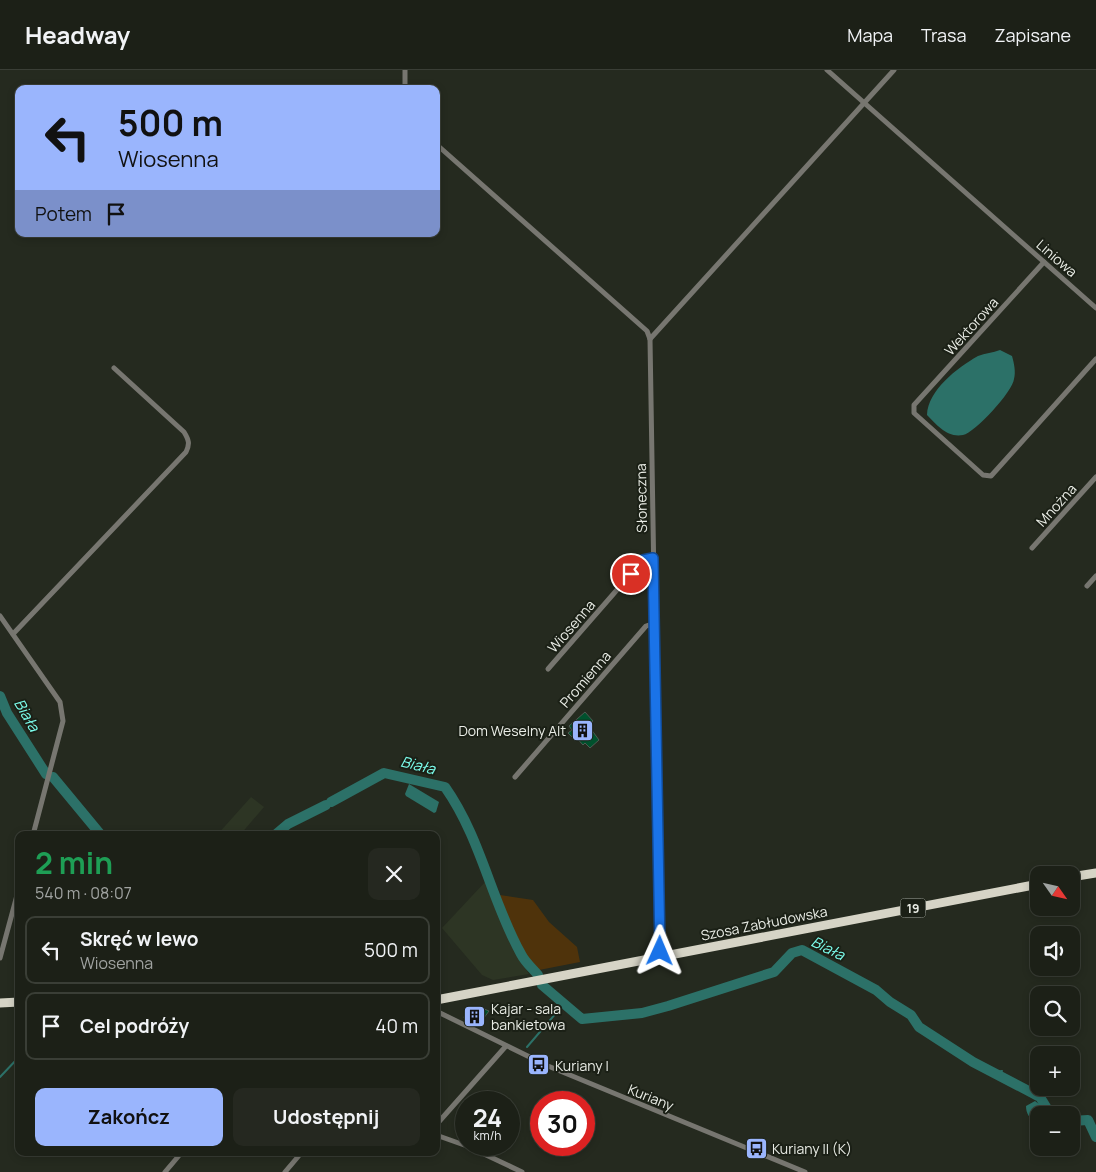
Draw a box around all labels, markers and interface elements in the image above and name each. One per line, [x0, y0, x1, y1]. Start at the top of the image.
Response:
text: Headway [25, 18, 130, 51]
text: Mapa [847, 23, 893, 47]
text: Trasa [921, 23, 966, 47]
text: Zapisane [994, 23, 1071, 47]
text: 500 m [118, 99, 223, 147]
icon: left [35, 105, 100, 170]
text: Wiosenna [118, 144, 219, 174]
icon: arrive [102, 200, 130, 228]
text: Potem [35, 201, 92, 227]
street label: Liniowa [1033, 235, 1081, 281]
street label: Wektorowa [940, 293, 1002, 359]
street label: Słoneczna [631, 463, 651, 533]
street label: Mnożna [1032, 479, 1080, 531]
pin [610, 553, 652, 595]
icon: arrive [617, 560, 645, 588]
street label: Wiosenna [543, 596, 599, 656]
street label: Promienna [555, 647, 615, 711]
water label: Biała [9, 695, 45, 736]
building icon: Dom Weselny Alt [570, 718, 594, 742]
place label: Dom Weselny Alt [458, 721, 566, 740]
water label: Biała [399, 751, 438, 780]
text: 2 min [35, 842, 113, 883]
button: close [368, 848, 420, 900]
north arrow [1030, 866, 1080, 916]
map controls [1030, 866, 1080, 1156]
text: 540 m · 08:07 [35, 882, 132, 904]
road number: 19 [900, 898, 926, 918]
street label: Szosa Zabłudowska [699, 901, 829, 945]
position arrow [633, 924, 685, 976]
text: Skręć w lewo [80, 926, 199, 952]
button: sound [1030, 926, 1080, 976]
water label: Biała [808, 931, 849, 965]
icon: left [37, 936, 65, 964]
text: 500 m [364, 937, 418, 963]
text: Wiosenna [80, 952, 153, 974]
button: search [1030, 986, 1080, 1036]
place label: Kajar - sala bankietowa [491, 999, 565, 1034]
building icon: Kajar - sala bankietowa [463, 1004, 487, 1028]
icon: arrive [37, 1012, 65, 1040]
text: Cel podróży [80, 1013, 189, 1039]
text: 40 m [375, 1013, 418, 1039]
button: + [1030, 1046, 1080, 1096]
bus stop icon: Kuriany I [527, 1053, 551, 1077]
place label: Kuriany I [555, 1056, 609, 1075]
street label: Kuriany [625, 1079, 677, 1115]
button: Zakończ [35, 1088, 223, 1146]
button: Udostępnij [233, 1088, 420, 1146]
speed limit sign: 30 [530, 1091, 595, 1156]
text: 24 [473, 1100, 502, 1135]
button: − [1030, 1106, 1080, 1156]
text: km/h [474, 1127, 501, 1144]
bus stop icon: Kuriany II (K) [744, 1136, 768, 1160]
place label: Kuriany II (K) [772, 1139, 852, 1158]

